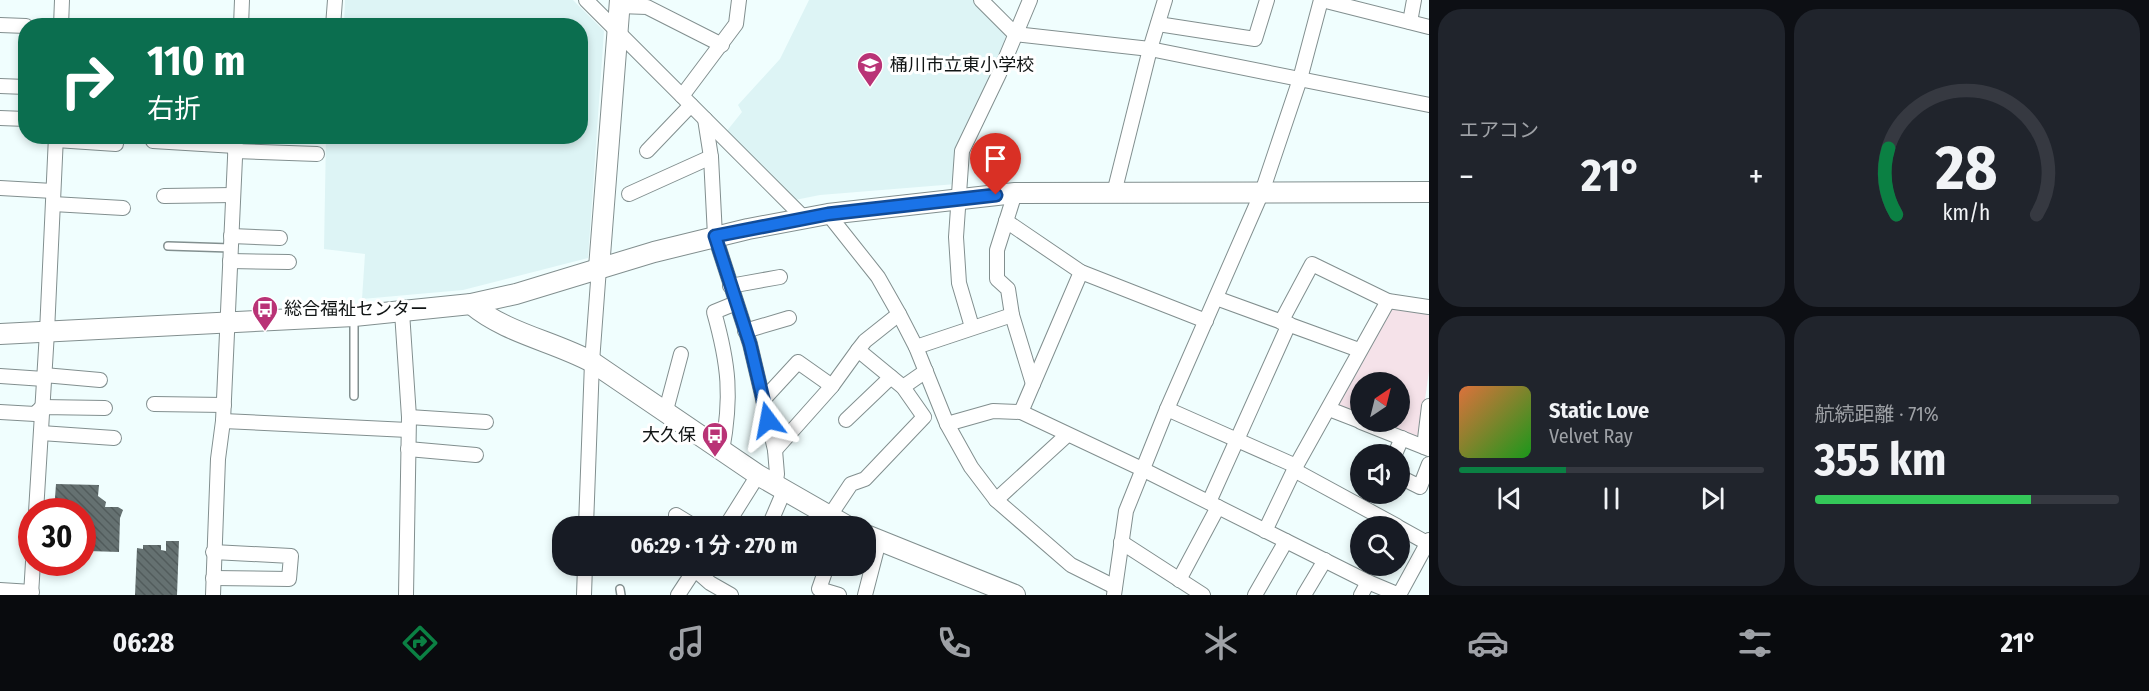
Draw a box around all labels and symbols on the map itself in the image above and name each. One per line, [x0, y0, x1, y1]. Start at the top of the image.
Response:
school or university icon: 桶川市立東小学校 [855, 50, 885, 88]
place label: 桶川市立東小学校 [890, 54, 1034, 76]
pin [970, 133, 1021, 195]
bus stop icon: 総合福祉センター [250, 294, 280, 332]
place label: 総合福祉センター [284, 298, 428, 320]
north arrow [1350, 372, 1410, 432]
position arrow [736, 388, 800, 452]
bus stop icon: 大久保 [700, 420, 730, 458]
place label: 大久保 [642, 424, 696, 446]
speed limit sign: 30 [18, 498, 96, 576]

